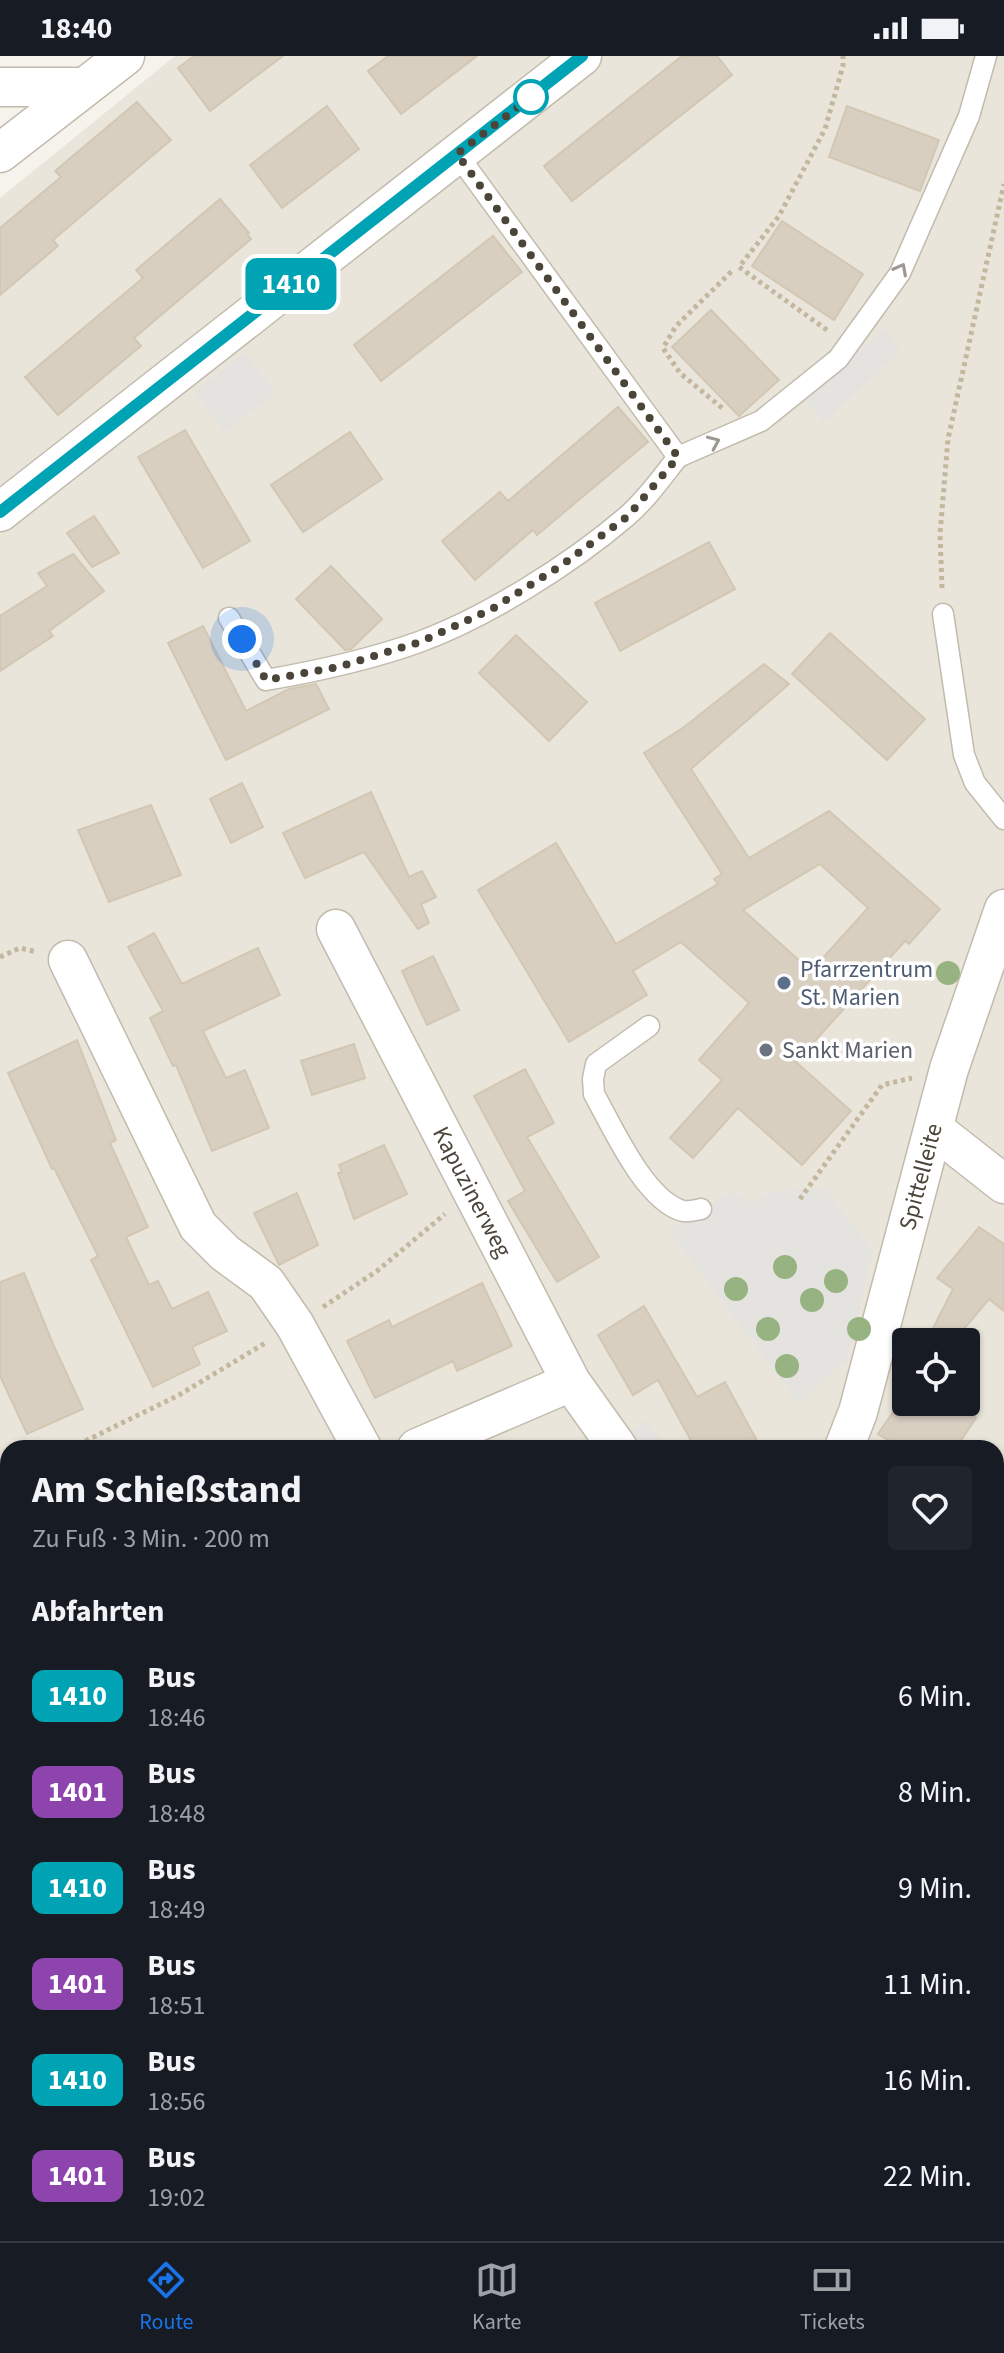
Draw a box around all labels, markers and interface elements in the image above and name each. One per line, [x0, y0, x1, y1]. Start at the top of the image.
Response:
text: 18:40 [40, 7, 112, 50]
unlabelled marker [514, 80, 548, 114]
line badge: 1410 [235, 258, 347, 310]
one-way arrow [891, 263, 906, 278]
text: 1410 [261, 264, 321, 304]
one-way arrow [706, 435, 720, 451]
your location [222, 619, 262, 659]
place label: Pfarrzentrum St. Marien [800, 952, 933, 1015]
marker: Pfarrzentrum St. Marien [775, 974, 793, 992]
place label: Sankt Marien [782, 1033, 913, 1068]
marker: Sankt Marien [757, 1041, 775, 1059]
street label: Kapuzinerweg [424, 1120, 521, 1263]
street label: Spittelleite [889, 1120, 951, 1234]
map controls [892, 1328, 980, 1416]
button: locate [892, 1328, 980, 1416]
text: Am Schießstand [32, 1463, 302, 1517]
button: heart [888, 1466, 972, 1550]
text: Zu Fuß · 3 Min. · 200 m [32, 1520, 270, 1557]
text: Abfahrten [32, 1590, 164, 1633]
text: Bus [147, 1656, 196, 1699]
text: 6 Min. [898, 1675, 972, 1718]
text: 1410 [48, 1676, 107, 1716]
text: 18:46 [147, 1699, 205, 1736]
text: Bus [147, 1752, 196, 1795]
text: 8 Min. [898, 1771, 972, 1814]
text: 1401 [48, 1772, 107, 1812]
text: 18:48 [147, 1795, 205, 1832]
text: Bus [147, 1848, 196, 1891]
text: 9 Min. [898, 1867, 972, 1910]
text: 1410 [48, 1868, 107, 1908]
text: 18:49 [147, 1891, 205, 1928]
text: Bus [147, 1944, 196, 1987]
text: 11 Min. [883, 1963, 972, 2006]
text: 1401 [48, 1964, 107, 2004]
text: 18:51 [147, 1987, 205, 2024]
text: Bus [147, 2040, 196, 2083]
text: 16 Min. [883, 2059, 972, 2102]
text: 1410 [48, 2060, 107, 2100]
text: 18:56 [147, 2083, 205, 2120]
text: Bus [147, 2136, 196, 2179]
text: 22 Min. [883, 2155, 972, 2198]
text: 1401 [48, 2156, 107, 2196]
text: 19:02 [147, 2179, 205, 2216]
tab: Route [139, 2258, 193, 2338]
tab: Karte [472, 2258, 521, 2338]
tab: Tickets [800, 2258, 865, 2338]

